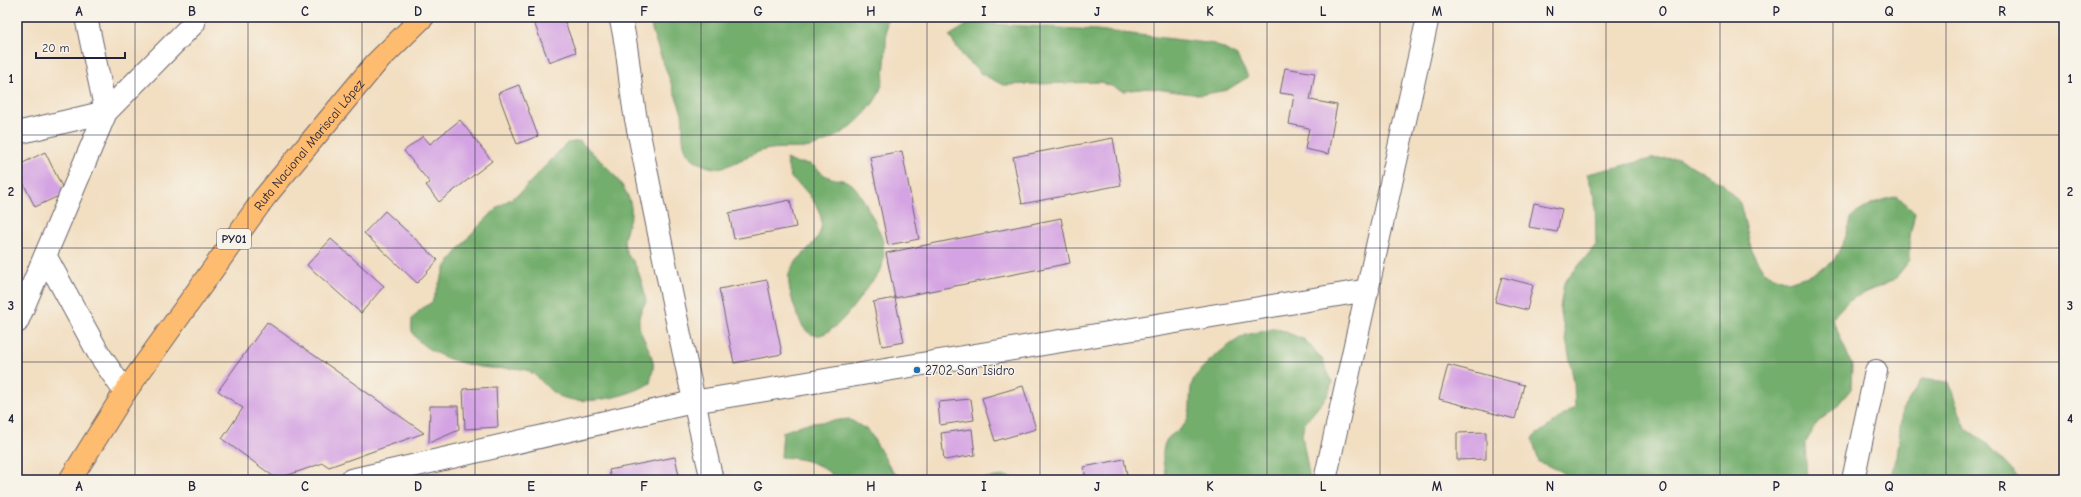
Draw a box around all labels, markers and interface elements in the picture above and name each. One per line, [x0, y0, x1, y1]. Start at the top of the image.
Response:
text: A [75, 4, 83, 19]
text: B [188, 4, 196, 19]
text: C [301, 4, 309, 19]
text: D [414, 4, 422, 19]
text: E [527, 4, 535, 19]
text: F [640, 4, 648, 19]
text: G [753, 4, 763, 19]
text: H [866, 4, 876, 19]
text: I [981, 4, 987, 19]
text: J [1094, 4, 1100, 19]
text: K [1206, 4, 1214, 19]
text: L [1320, 4, 1327, 19]
text: M [1432, 4, 1443, 19]
text: N [1546, 4, 1554, 19]
text: O [1659, 4, 1667, 19]
text: P [1772, 4, 1780, 19]
text: Q [1884, 4, 1894, 19]
text: R [1998, 4, 2006, 19]
scale bar [36, 34, 125, 60]
text: 20 m [42, 41, 70, 55]
text: 1 [8, 71, 14, 86]
text: 1 [2067, 71, 2073, 86]
street label: Ruta Nacional Mariscal López [250, 76, 367, 213]
text: 2 [8, 184, 14, 199]
text: 2 [2067, 184, 2073, 199]
road number: PY01 [217, 229, 251, 249]
text: 3 [8, 298, 14, 313]
text: 3 [2067, 298, 2073, 313]
place label: 2702 San Isidro [925, 363, 1015, 378]
marker: 2702 San Isidro [912, 365, 922, 375]
text: 4 [8, 411, 14, 426]
text: 4 [2067, 411, 2073, 426]
text: A [75, 479, 83, 494]
text: B [188, 479, 196, 494]
text: C [301, 479, 309, 494]
text: D [414, 479, 422, 494]
text: E [527, 479, 535, 494]
text: F [640, 479, 648, 494]
text: G [753, 479, 763, 494]
text: H [866, 479, 876, 494]
text: I [981, 479, 987, 494]
text: J [1094, 479, 1100, 494]
text: K [1206, 479, 1214, 494]
text: L [1320, 479, 1327, 494]
text: M [1432, 479, 1443, 494]
text: N [1546, 479, 1554, 494]
text: O [1659, 479, 1667, 494]
text: P [1772, 479, 1780, 494]
text: Q [1884, 479, 1894, 494]
text: R [1998, 479, 2006, 494]

